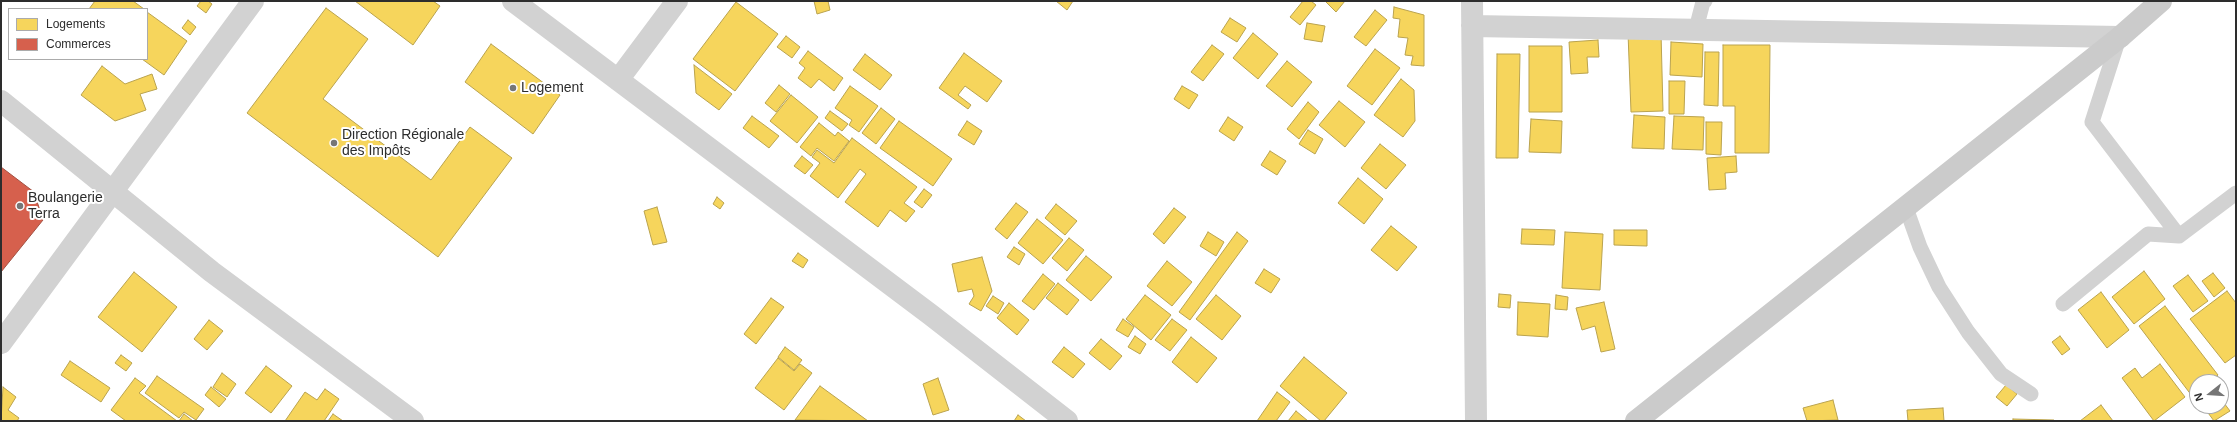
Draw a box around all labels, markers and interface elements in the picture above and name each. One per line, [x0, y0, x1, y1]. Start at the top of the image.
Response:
legend [8, 8, 148, 60]
text: Logements [46, 17, 105, 31]
text: Commerces [46, 37, 111, 51]
place label: Logement [521, 80, 583, 96]
marker: Logement [508, 83, 518, 93]
place label: Direction Régionale des Impôts [342, 127, 464, 160]
marker: Direction Régionale des Impôts [329, 138, 339, 148]
place label: Boulangerie Terra [28, 190, 103, 222]
marker: Boulangerie Terra [15, 201, 25, 211]
north arrow [2189, 374, 2229, 414]
text: N [2192, 392, 2205, 403]

